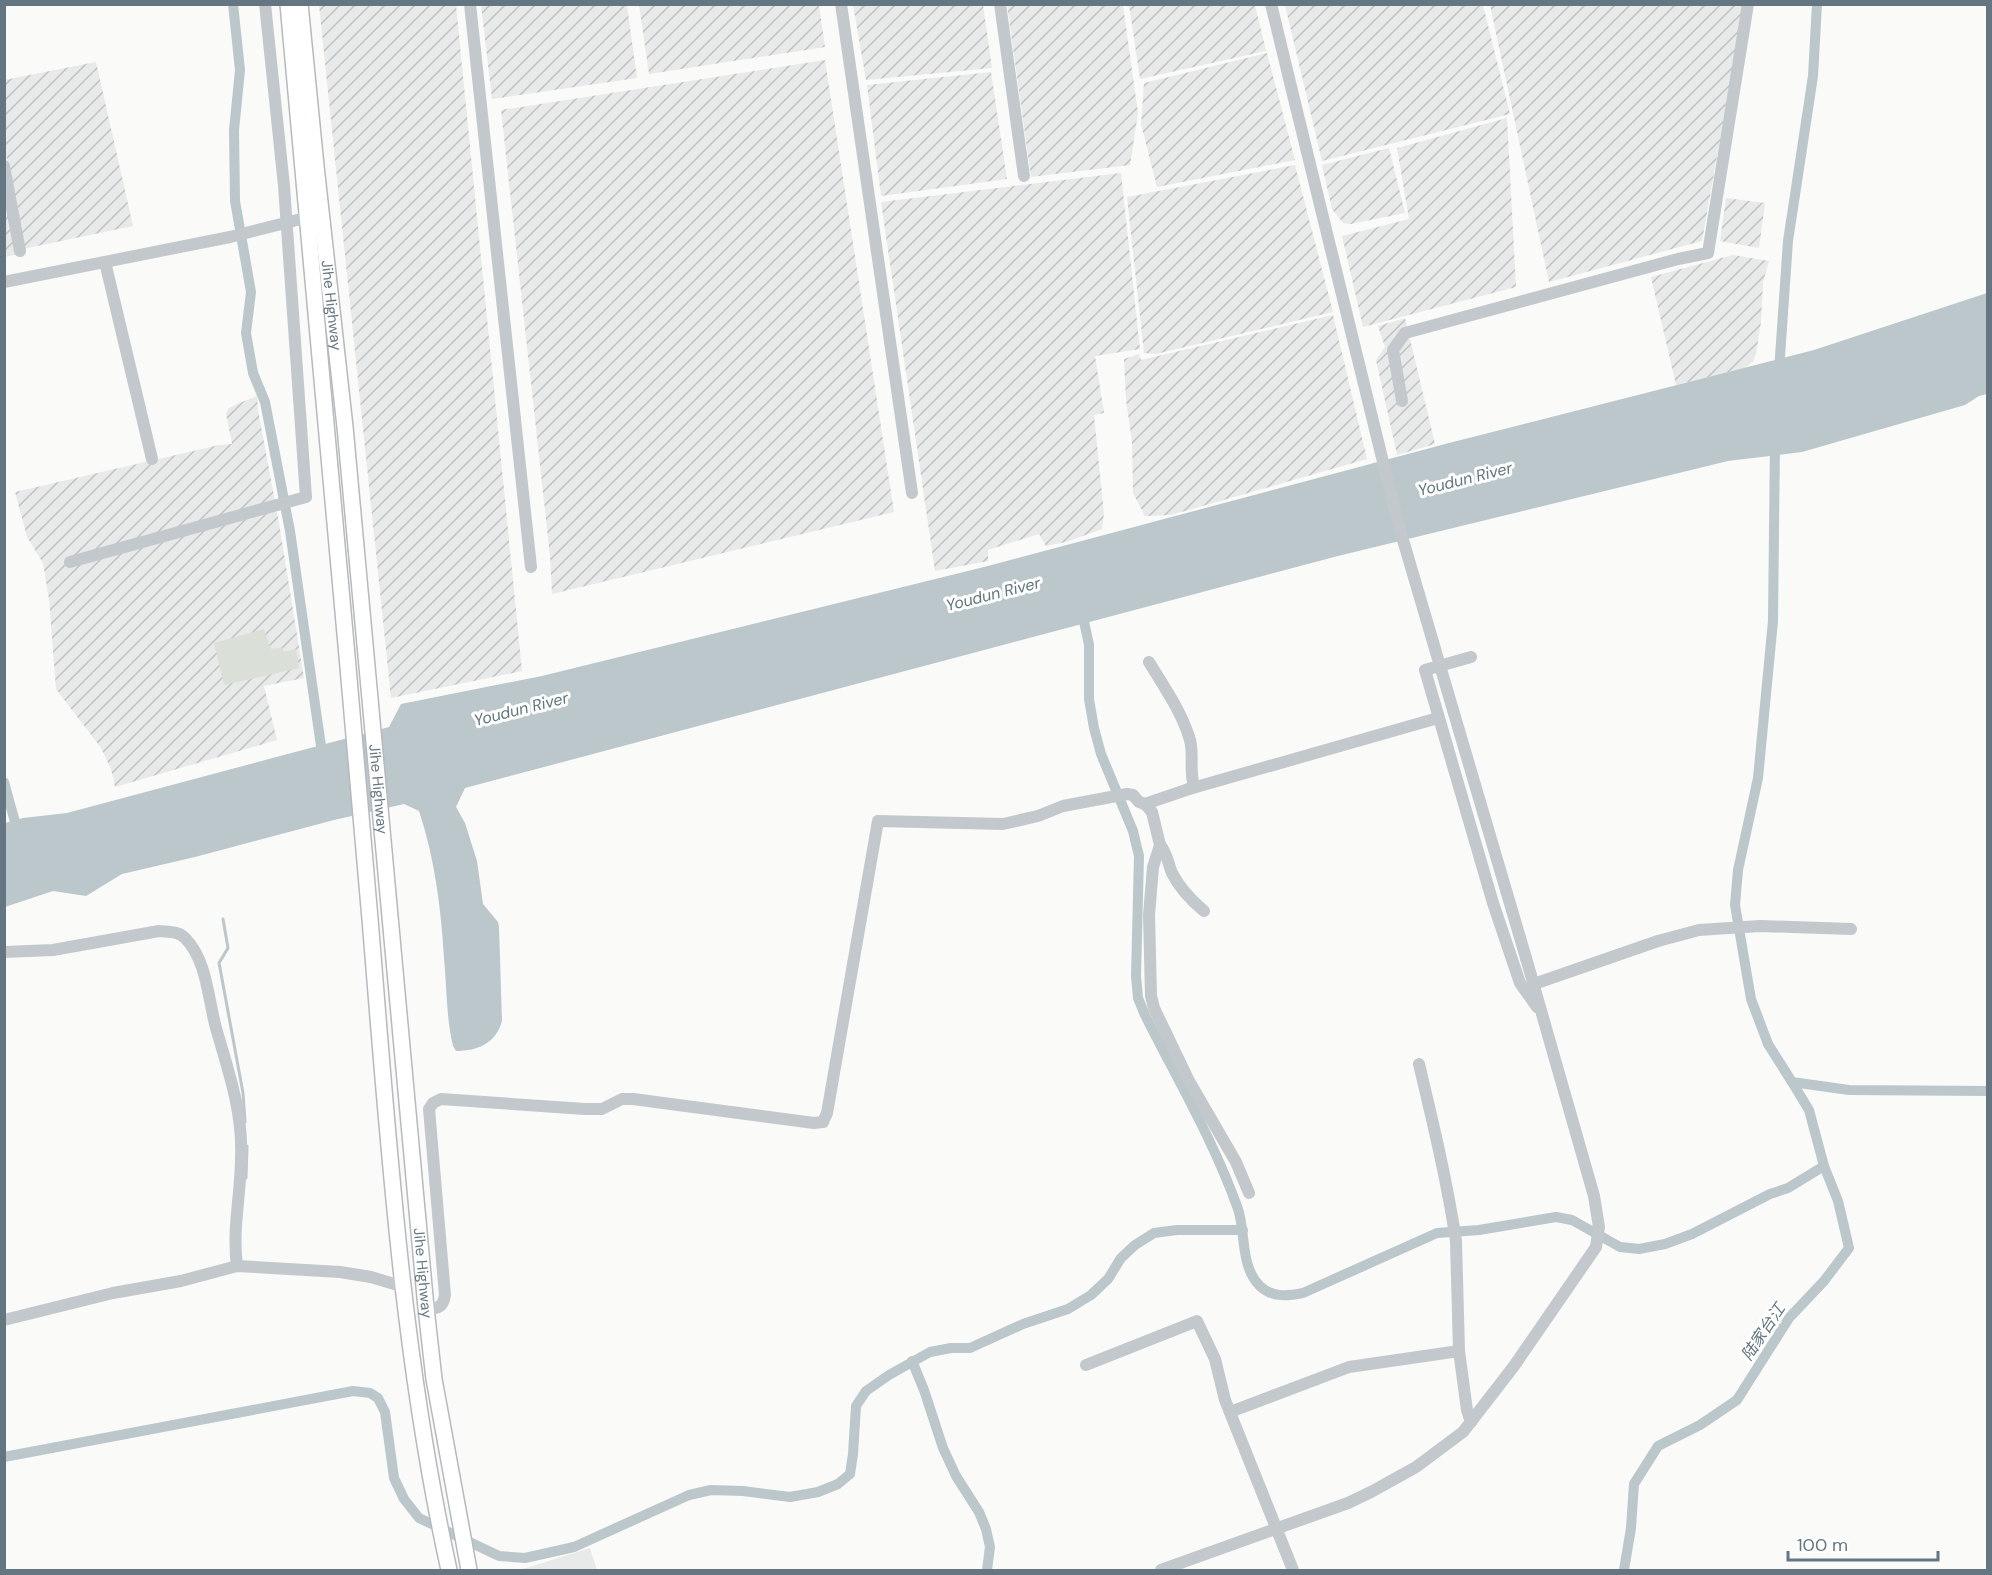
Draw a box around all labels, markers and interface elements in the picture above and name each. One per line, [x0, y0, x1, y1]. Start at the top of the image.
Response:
street label: Jihe Highway [317, 259, 346, 352]
water label: Youdun River [1416, 457, 1515, 501]
water label: Youdun River [944, 572, 1043, 616]
water label: Youdun River [472, 687, 571, 731]
street label: Jihe Highway [364, 743, 392, 836]
street label: Jihe Highway [409, 1227, 437, 1320]
water label: 陆家台江 [1736, 1298, 1791, 1364]
scale bar [1788, 1524, 1938, 1562]
text: 100 m [1797, 1533, 1848, 1557]

